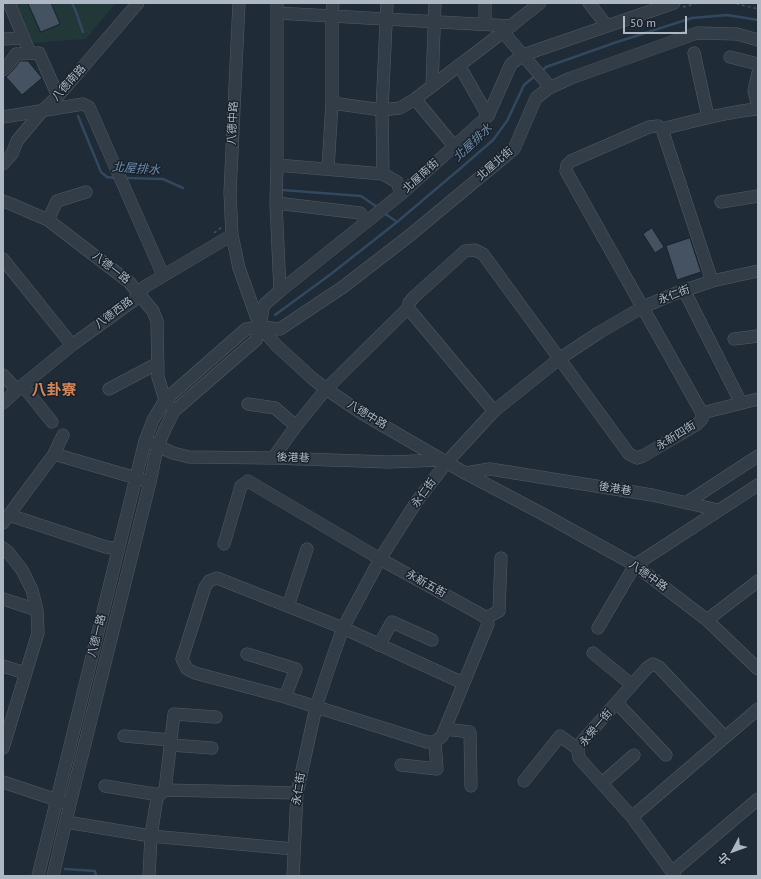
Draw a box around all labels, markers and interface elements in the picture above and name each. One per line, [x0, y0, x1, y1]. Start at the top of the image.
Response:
scale bar [625, 8, 689, 34]
text: 50 m [630, 15, 656, 30]
street label: 八德南路 [49, 62, 89, 104]
street label: 八德中路 [225, 101, 241, 145]
water label: 北屋排水 [451, 121, 495, 165]
street label: 北屋北街 [474, 145, 516, 183]
street label: 北屋南街 [400, 156, 442, 196]
water label: 北屋排水 [112, 160, 160, 178]
street label: 八德一路 [90, 249, 132, 287]
street label: 永仁街 [656, 283, 692, 307]
street label: 八德西路 [92, 294, 136, 332]
district label: 八卦寮 [32, 382, 76, 400]
street label: 八德中路 [345, 398, 389, 432]
street label: 永新四街 [654, 419, 698, 453]
street label: 後港巷 [276, 451, 310, 465]
street label: 永仁街 [409, 476, 439, 510]
street label: 後港巷 [598, 480, 632, 498]
street label: 八德中路 [626, 558, 670, 594]
street label: 永新五街 [404, 568, 448, 600]
street label: 八德一路 [85, 613, 109, 659]
street label: 永榮一街 [577, 707, 615, 749]
street label: 永仁街 [290, 772, 308, 806]
north arrow [713, 831, 753, 871]
text: 北 [715, 850, 733, 868]

